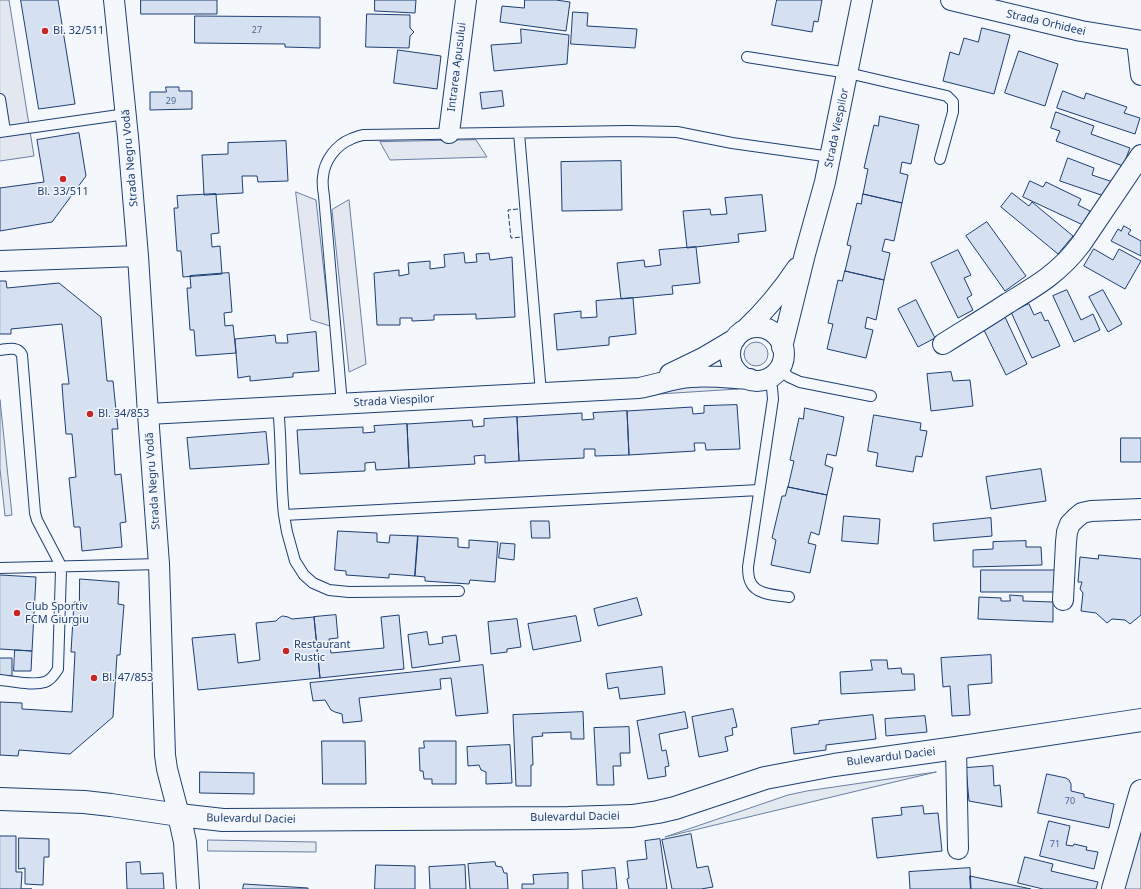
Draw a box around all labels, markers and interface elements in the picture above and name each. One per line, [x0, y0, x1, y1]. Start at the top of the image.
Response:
street label: Strada Orhideei [1005, 7, 1087, 39]
street label: Intrarea Apusului [445, 22, 469, 112]
place label: Bl. 32/511 [53, 24, 104, 38]
house number: 27 [252, 25, 262, 35]
marker: Bl. 32/511 [40, 26, 50, 36]
street label: Strada Viespilor [822, 87, 852, 169]
house number: 29 [166, 96, 176, 106]
street label: Strada Negru Vodă [119, 109, 141, 207]
marker: Bl. 33/511 [58, 174, 68, 184]
place label: Bl. 33/511 [37, 185, 89, 199]
street label: Strada Viespilor [353, 392, 435, 410]
place label: Bl. 34/853 [98, 407, 149, 421]
marker: Bl. 34/853 [85, 409, 95, 419]
street label: Strada Negru Vodă [143, 432, 163, 530]
place label: Club Sportiv FCM Giurgiu [25, 600, 89, 626]
marker: Club Sportiv FCM Giurgiu [12, 608, 22, 618]
place label: Restaurant Rustic [294, 638, 351, 664]
marker: Restaurant Rustic [281, 646, 291, 656]
place label: Bl. 47/853 [102, 671, 153, 685]
marker: Bl. 47/853 [89, 673, 99, 683]
street label: Bulevardul Daciei [846, 745, 936, 769]
house number: 70 [1065, 796, 1075, 806]
street label: Bulevardul Daciei [530, 810, 620, 824]
street label: Bulevardul Daciei [206, 812, 296, 826]
house number: 71 [1050, 839, 1060, 849]

